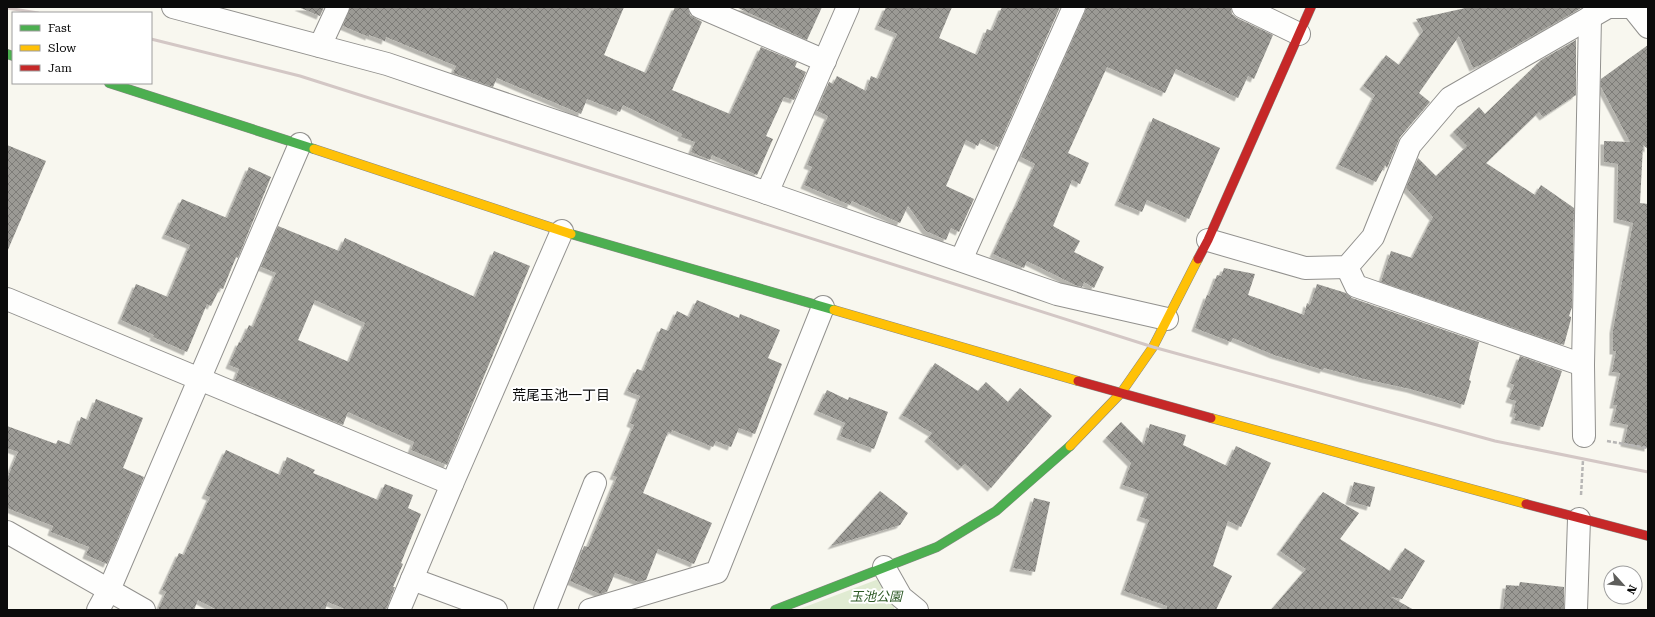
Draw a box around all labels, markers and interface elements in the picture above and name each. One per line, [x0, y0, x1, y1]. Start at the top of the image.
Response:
legend [12, 12, 152, 84]
text: Fast [48, 21, 72, 35]
text: Slow [48, 41, 76, 55]
text: Jam [48, 61, 72, 75]
district label: 荒尾玉池一丁目 [512, 387, 610, 403]
north arrow [1603, 565, 1643, 605]
text: N [1624, 583, 1639, 597]
park label: 玉池公園 [850, 589, 904, 604]

